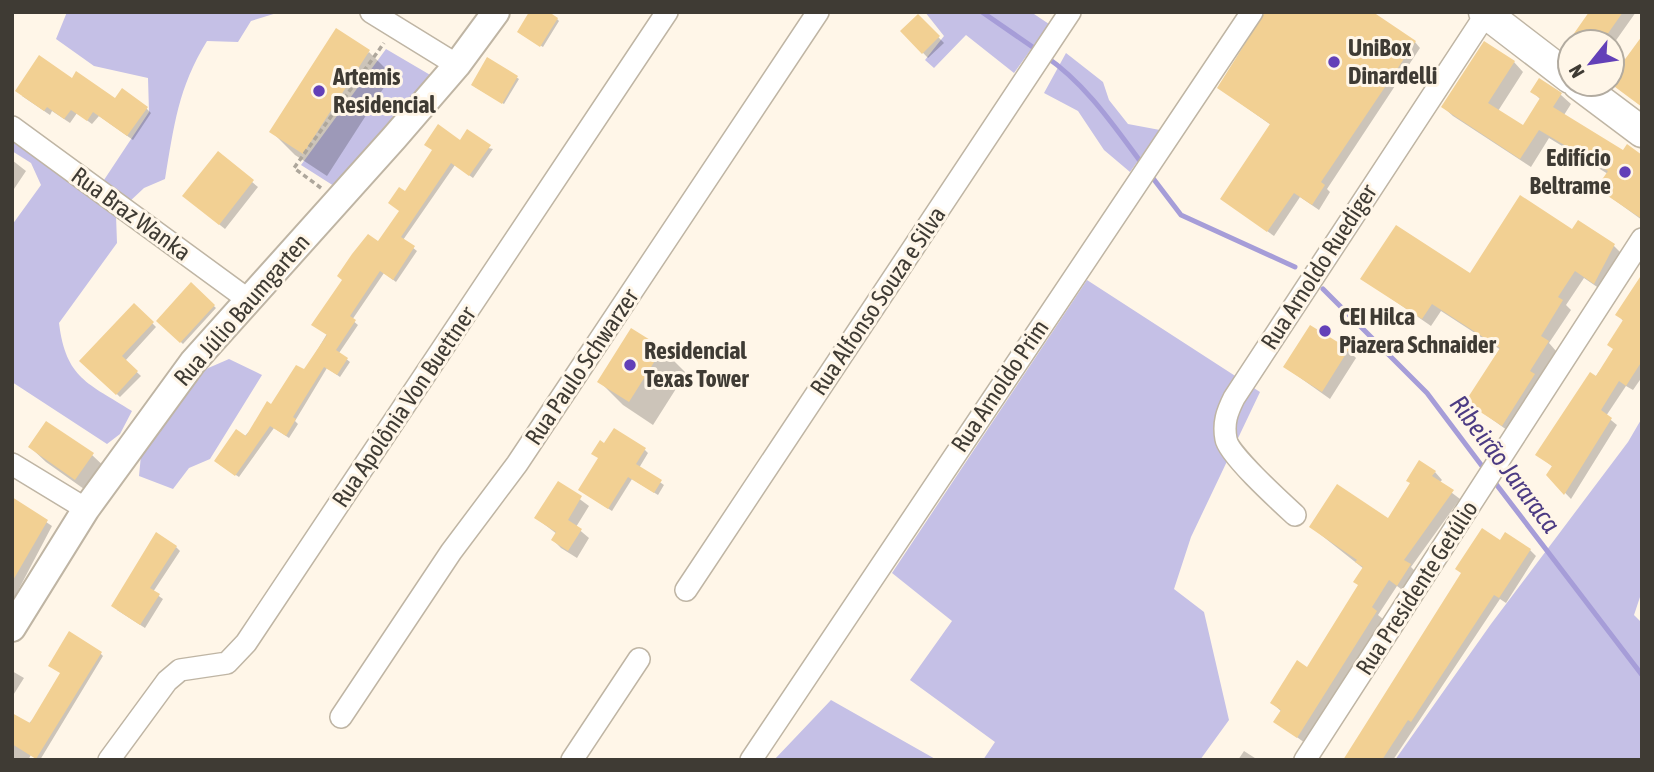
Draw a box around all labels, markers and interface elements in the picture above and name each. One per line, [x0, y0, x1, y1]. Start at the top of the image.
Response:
north arrow [1556, 28, 1626, 98]
place label: UniBox Dinardelli [1348, 34, 1437, 89]
marker: UniBox Dinardelli [1326, 54, 1342, 70]
text: N [1564, 61, 1589, 82]
place label: Artemis Residencial [332, 63, 436, 118]
marker: Artemis Residencial [311, 83, 327, 99]
place label: Edifício Beltrame [1530, 144, 1611, 199]
street label: Rua Braz Wanka [67, 161, 196, 266]
marker: Edifício Beltrame [1617, 164, 1633, 180]
street label: Rua Arnoldo Ruediger [1255, 179, 1382, 354]
street label: Rua Alfonso Souza e Silva [804, 201, 951, 400]
street label: Rua Júlio Baumgarten [168, 228, 315, 391]
street label: Rua Paulo Schwarzer [519, 283, 644, 450]
street label: Rua Apolônia Von Buettner [326, 301, 481, 512]
place label: CEI Hilca Piazera Schnaider [1339, 303, 1497, 358]
street label: Rua Arnoldo Prim [945, 315, 1054, 457]
marker: CEI Hilca Piazera Schnaider [1317, 323, 1333, 339]
place label: Residencial Texas Tower [644, 337, 749, 392]
marker: Residencial Texas Tower [622, 357, 638, 373]
water label: Ribeirão Jararaca [1444, 390, 1566, 538]
street label: Rua Presidente Getúlio [1350, 496, 1483, 680]

